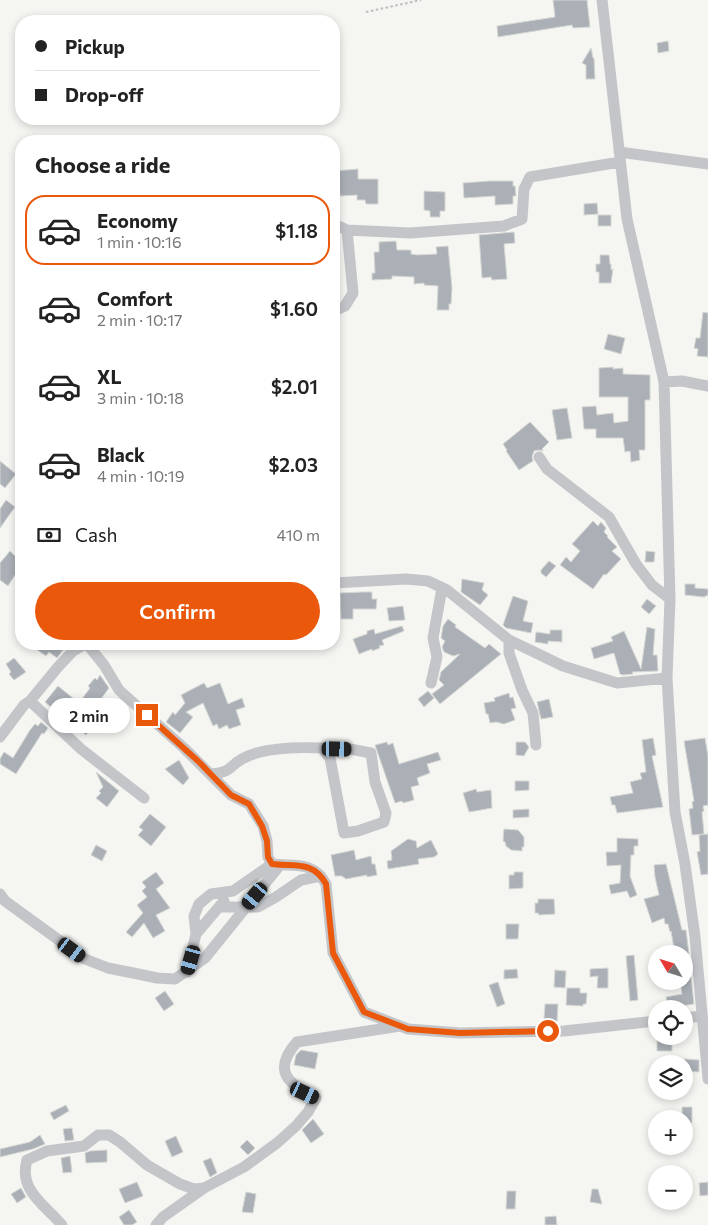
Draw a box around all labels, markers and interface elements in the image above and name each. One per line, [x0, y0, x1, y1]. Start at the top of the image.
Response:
text: Pickup [65, 35, 125, 58]
text: Drop-off [65, 83, 144, 106]
text: Choose a ride [35, 151, 170, 178]
icon: car [37, 208, 82, 253]
text: Economy [97, 209, 178, 232]
text: $1.18 [275, 219, 318, 242]
text: 1 min · 10:16 [97, 232, 182, 251]
icon: car [37, 286, 82, 331]
text: Comfort [97, 287, 173, 310]
text: $1.60 [270, 297, 318, 320]
text: 2 min · 10:17 [97, 310, 182, 329]
icon: car [37, 364, 82, 409]
text: XL [97, 365, 122, 388]
text: $2.01 [271, 375, 318, 398]
text: 3 min · 10:18 [97, 388, 184, 407]
icon: car [37, 442, 82, 487]
text: Black [97, 443, 145, 466]
text: $2.03 [268, 453, 318, 476]
text: 4 min · 10:19 [97, 466, 184, 485]
icon: cash [35, 521, 63, 549]
text: Cash [75, 523, 117, 546]
text: 410 m [277, 525, 320, 544]
button: Confirm [35, 582, 320, 640]
callout: 2 min [47, 698, 130, 732]
route end [136, 704, 158, 726]
text: 2 min [69, 706, 109, 725]
car [321, 741, 352, 757]
car [239, 880, 270, 912]
car [55, 935, 88, 965]
car [179, 944, 202, 976]
north arrow [648, 945, 692, 990]
map controls [648, 945, 693, 1210]
button: locate [648, 1000, 693, 1045]
route start [537, 1020, 559, 1042]
button: layers [648, 1055, 693, 1100]
car [288, 1080, 321, 1106]
button: + [648, 1110, 693, 1155]
button: − [648, 1165, 693, 1210]

